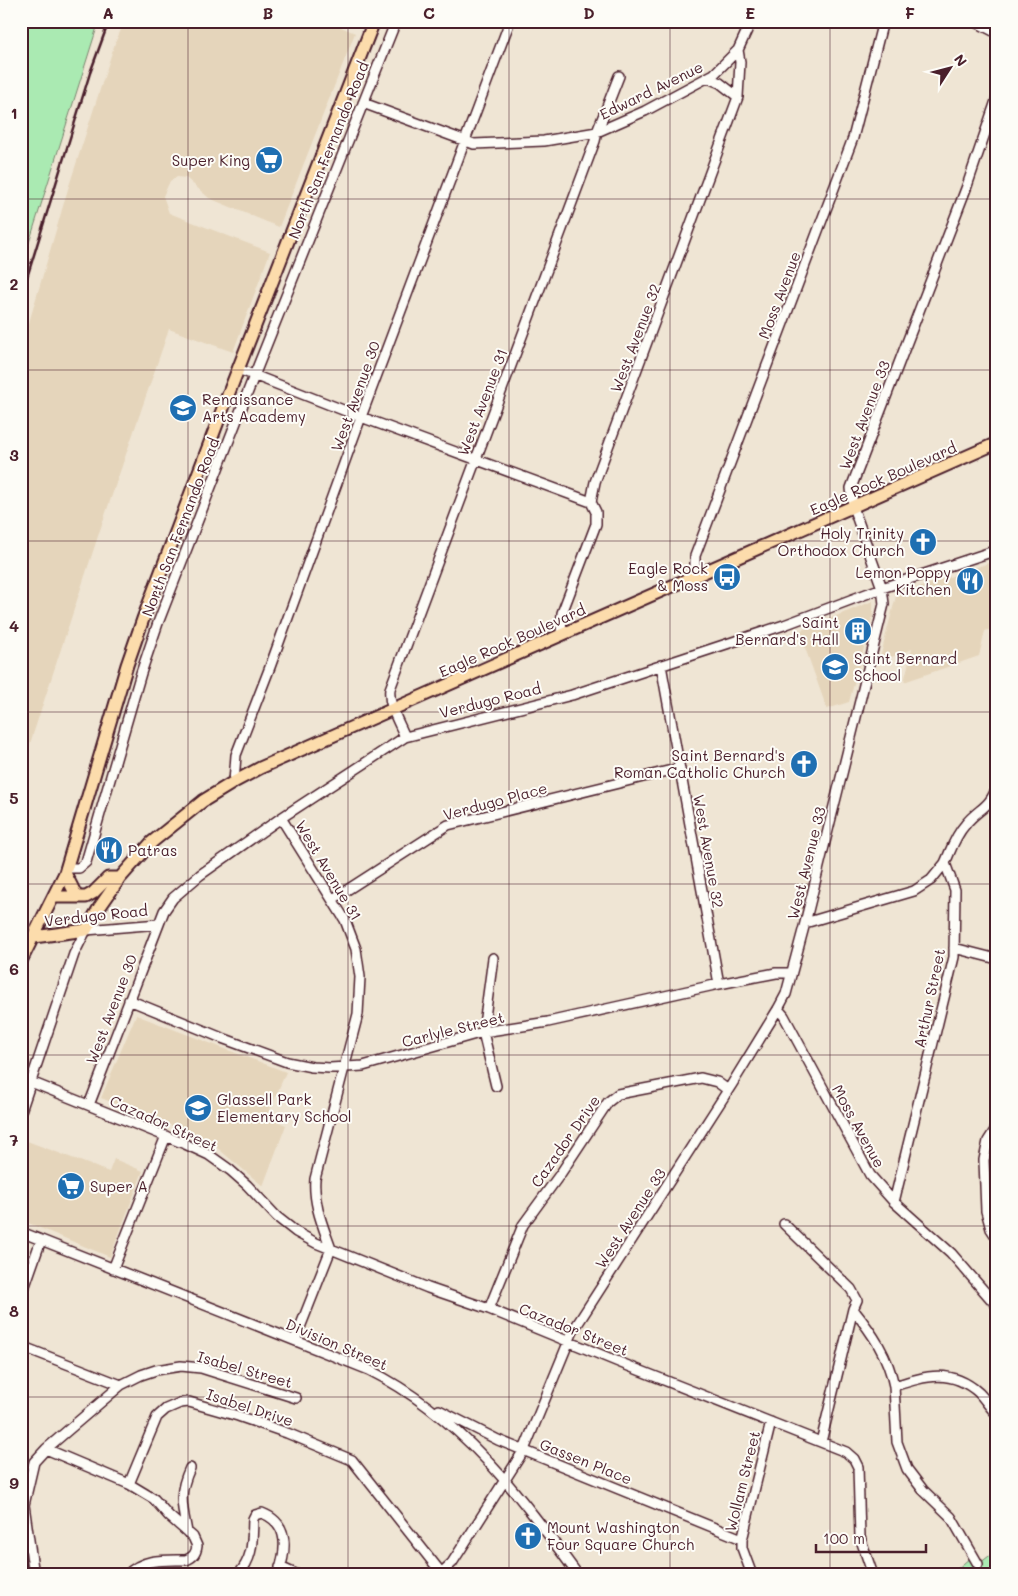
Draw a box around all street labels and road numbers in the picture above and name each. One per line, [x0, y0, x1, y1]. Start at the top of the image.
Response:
street label: Edward Avenue [596, 56, 706, 124]
street label: North San Fernando Road [283, 58, 373, 242]
street label: Moss Avenue [753, 248, 805, 342]
street label: West Avenue 32 [605, 281, 665, 395]
street label: West Avenue 30 [326, 338, 384, 454]
street label: West Avenue 31 [452, 346, 512, 458]
street label: West Avenue 33 [834, 357, 894, 472]
street label: North San Fernando Road [137, 435, 223, 619]
street label: Eagle Rock Boulevard [807, 437, 959, 519]
street label: Eagle Rock Boulevard [436, 599, 588, 681]
street label: Verdugo Road [437, 678, 543, 722]
street label: Verdugo Place [441, 777, 549, 825]
street label: West Avenue 32 [689, 793, 729, 909]
street label: West Avenue 33 [782, 804, 830, 921]
street label: West Avenue 31 [291, 816, 367, 924]
street label: Verdugo Road [43, 900, 149, 930]
street label: Arthur Street [909, 946, 949, 1050]
street label: West Avenue 30 [81, 951, 141, 1067]
street label: Carlyle Street [400, 1007, 506, 1051]
street label: Moss Avenue [828, 1081, 890, 1171]
street label: Cazador Street [107, 1090, 221, 1156]
street label: Cazador Drive [526, 1091, 604, 1191]
street label: West Avenue 33 [590, 1164, 670, 1272]
street label: Cazador Street [516, 1298, 632, 1360]
street label: Division Street [283, 1313, 391, 1375]
street label: Isabel Street [195, 1346, 295, 1392]
street label: Isabel Drive [204, 1384, 296, 1430]
street label: Wollam Street [720, 1428, 764, 1534]
street label: Gassen Place [537, 1433, 635, 1489]

